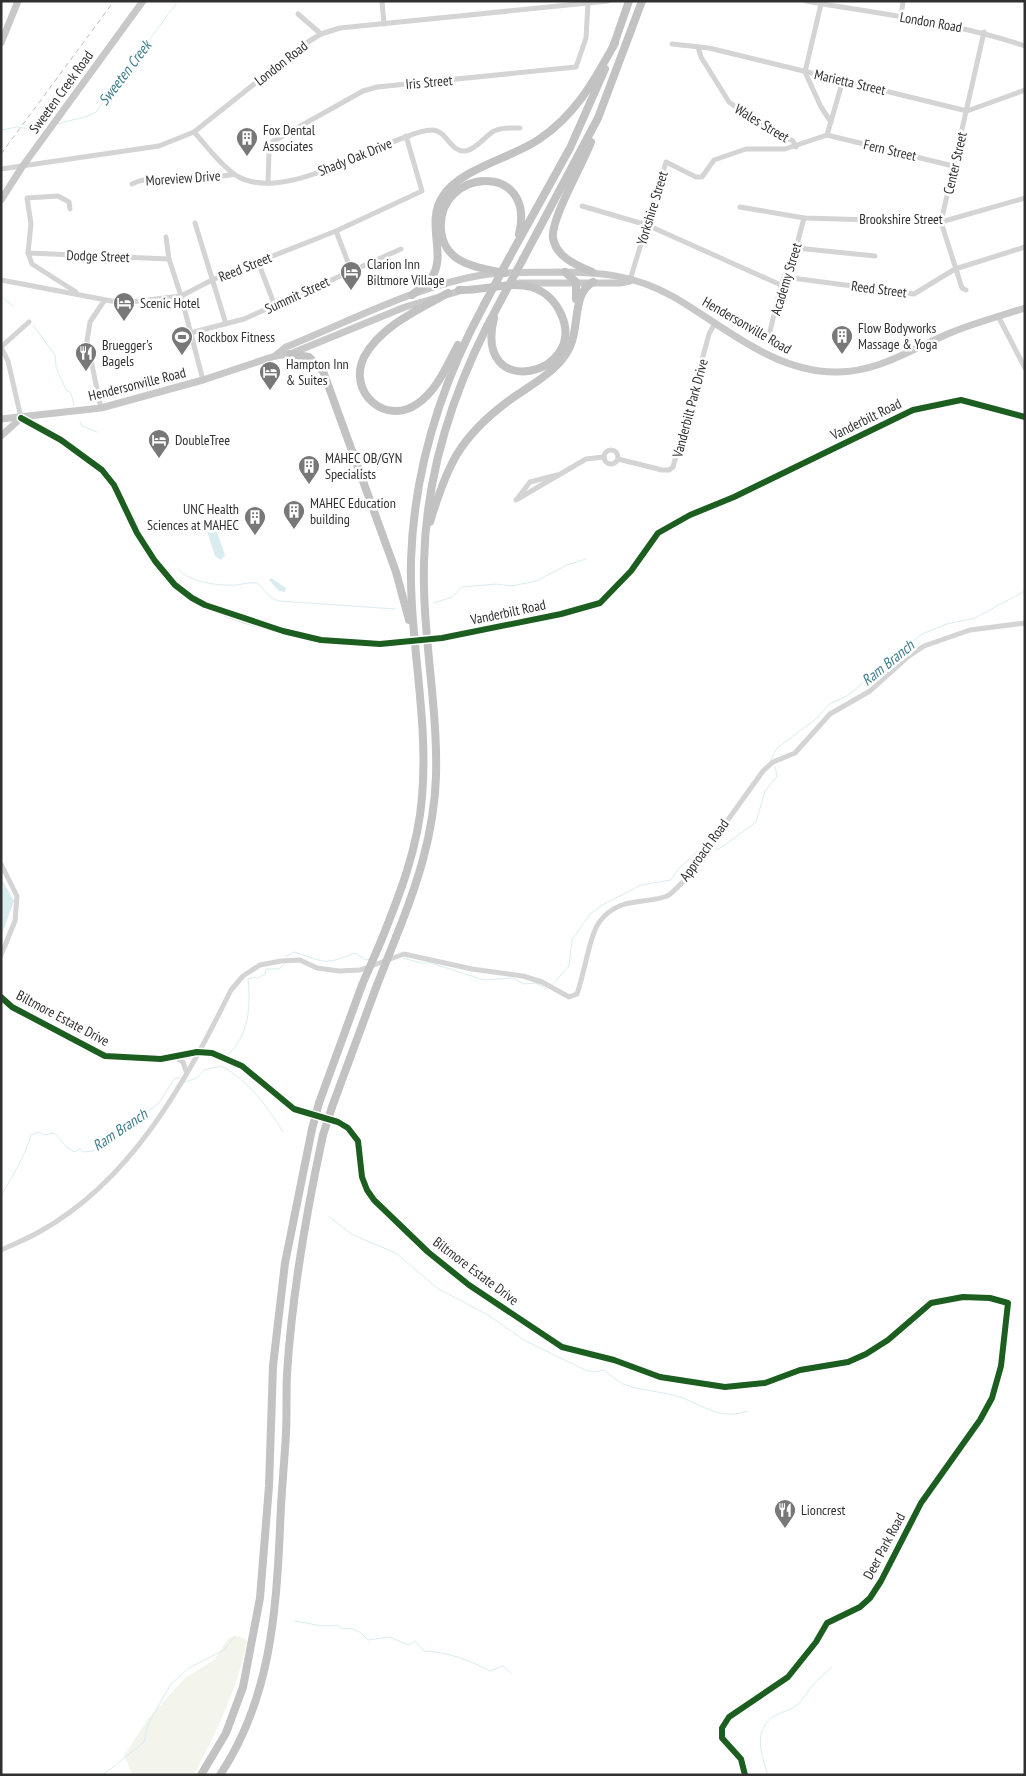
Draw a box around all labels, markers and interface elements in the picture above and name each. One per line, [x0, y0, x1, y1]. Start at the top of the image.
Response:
street label: London Road [899, 8, 963, 36]
water label: Sweeten Creek [94, 35, 156, 109]
street label: London Road [251, 37, 311, 89]
street label: Sweeten Creek Road [25, 47, 97, 137]
street label: Marietta Street [813, 65, 887, 99]
street label: Iris Street [405, 71, 453, 93]
street label: Wales Street [732, 100, 793, 146]
place label: Fox Dental Associates [263, 121, 316, 155]
building icon: Fox Dental Associates [235, 126, 259, 157]
street label: Center Street [939, 130, 971, 196]
street label: Shady Oak Drive [315, 134, 395, 180]
street label: Fern Street [862, 135, 918, 165]
street label: Moreview Drive [145, 166, 221, 190]
street label: Yorkshire Street [632, 169, 672, 247]
street label: Brookshire Street [859, 210, 943, 228]
street label: Academy Street [766, 240, 806, 317]
street label: Dodge Street [66, 246, 130, 266]
street label: Reed Street [216, 248, 274, 286]
place label: Clarion Inn Biltmore Village [367, 255, 445, 289]
hotel icon: Clarion Inn Biltmore Village [339, 260, 363, 291]
street label: Summit Street [262, 272, 332, 318]
street label: Reed Street [850, 277, 908, 301]
hotel icon: Scenic Hotel [112, 291, 136, 322]
street label: Hendersonville Road [699, 292, 795, 358]
place label: Scenic Hotel [140, 294, 200, 312]
place label: Flow Bodyworks Massage & Yoga [858, 319, 937, 353]
building icon: Flow Bodyworks Massage & Yoga [830, 324, 854, 355]
sports icon: Rockbox Fitness [170, 325, 194, 356]
place label: Rockbox Fitness [198, 328, 275, 346]
place label: Bruegger's Bagels [102, 336, 153, 370]
restaurant icon: Bruegger's Bagels [74, 341, 98, 372]
place label: Hampton Inn & Suites [286, 355, 349, 389]
street label: Vanderbilt Park Drive [668, 356, 712, 460]
hotel icon: Hampton Inn & Suites [258, 360, 282, 391]
street label: Hendersonville Road [86, 363, 188, 405]
street label: Vanderbilt Road [827, 394, 904, 444]
hotel icon: DoubleTree [147, 428, 171, 459]
place label: DoubleTree [175, 431, 230, 449]
place label: MAHEC OB/GYN Specialists [325, 449, 402, 483]
building icon: MAHEC OB/GYN Specialists [297, 454, 321, 485]
place label: MAHEC Education building [310, 494, 396, 528]
building icon: MAHEC Education building [282, 499, 306, 530]
place label: UNC Health Sciences at MAHEC [147, 500, 240, 534]
building icon: UNC Health Sciences at MAHEC [243, 505, 267, 536]
street label: Vanderbilt Road [468, 595, 547, 629]
water label: Ram Branch [858, 635, 919, 689]
street label: Approach Road [675, 815, 733, 885]
street label: Biltmore Estate Drive [13, 986, 113, 1050]
water label: Ram Branch [89, 1104, 152, 1155]
street label: Biltmore Estate Drive [430, 1233, 523, 1309]
restaurant icon: Lioncrest [773, 1498, 797, 1529]
place label: Lioncrest [801, 1501, 845, 1519]
street label: Deer Park Road [859, 1510, 909, 1582]

